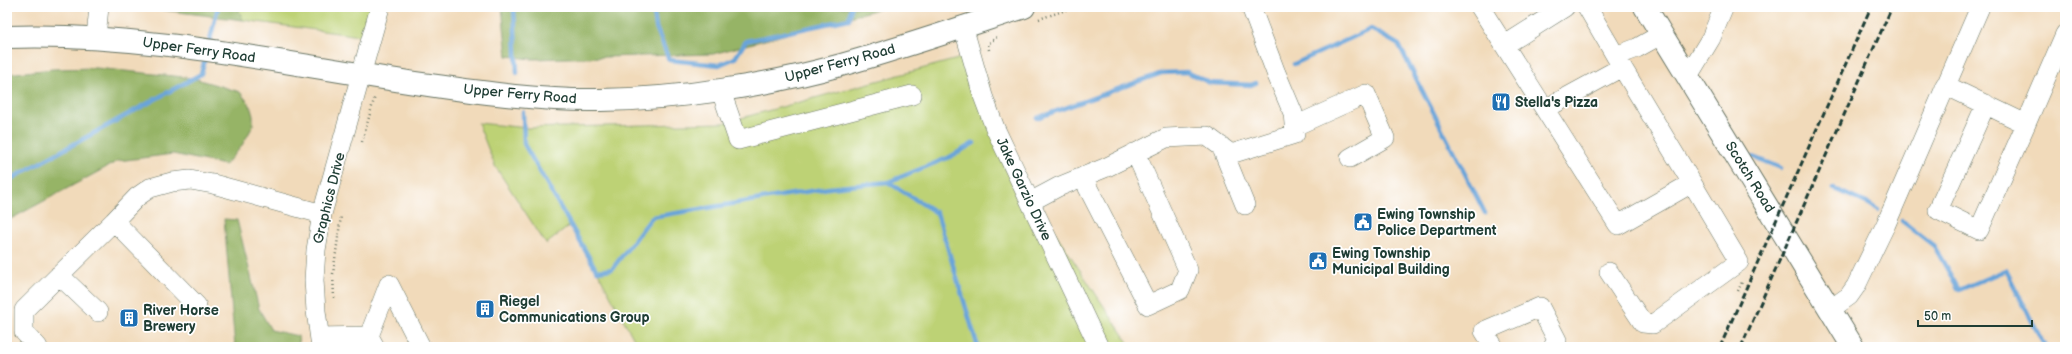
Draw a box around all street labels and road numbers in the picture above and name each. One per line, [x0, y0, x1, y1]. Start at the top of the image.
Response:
street label: Upper Ferry Road [142, 34, 256, 66]
street label: Upper Ferry Road [783, 40, 897, 86]
street label: Upper Ferry Road [463, 81, 577, 107]
street label: Jake Garzio Drive [993, 135, 1055, 243]
street label: Scotch Road [1721, 138, 1779, 216]
street label: Graphics Drive [309, 151, 349, 245]

